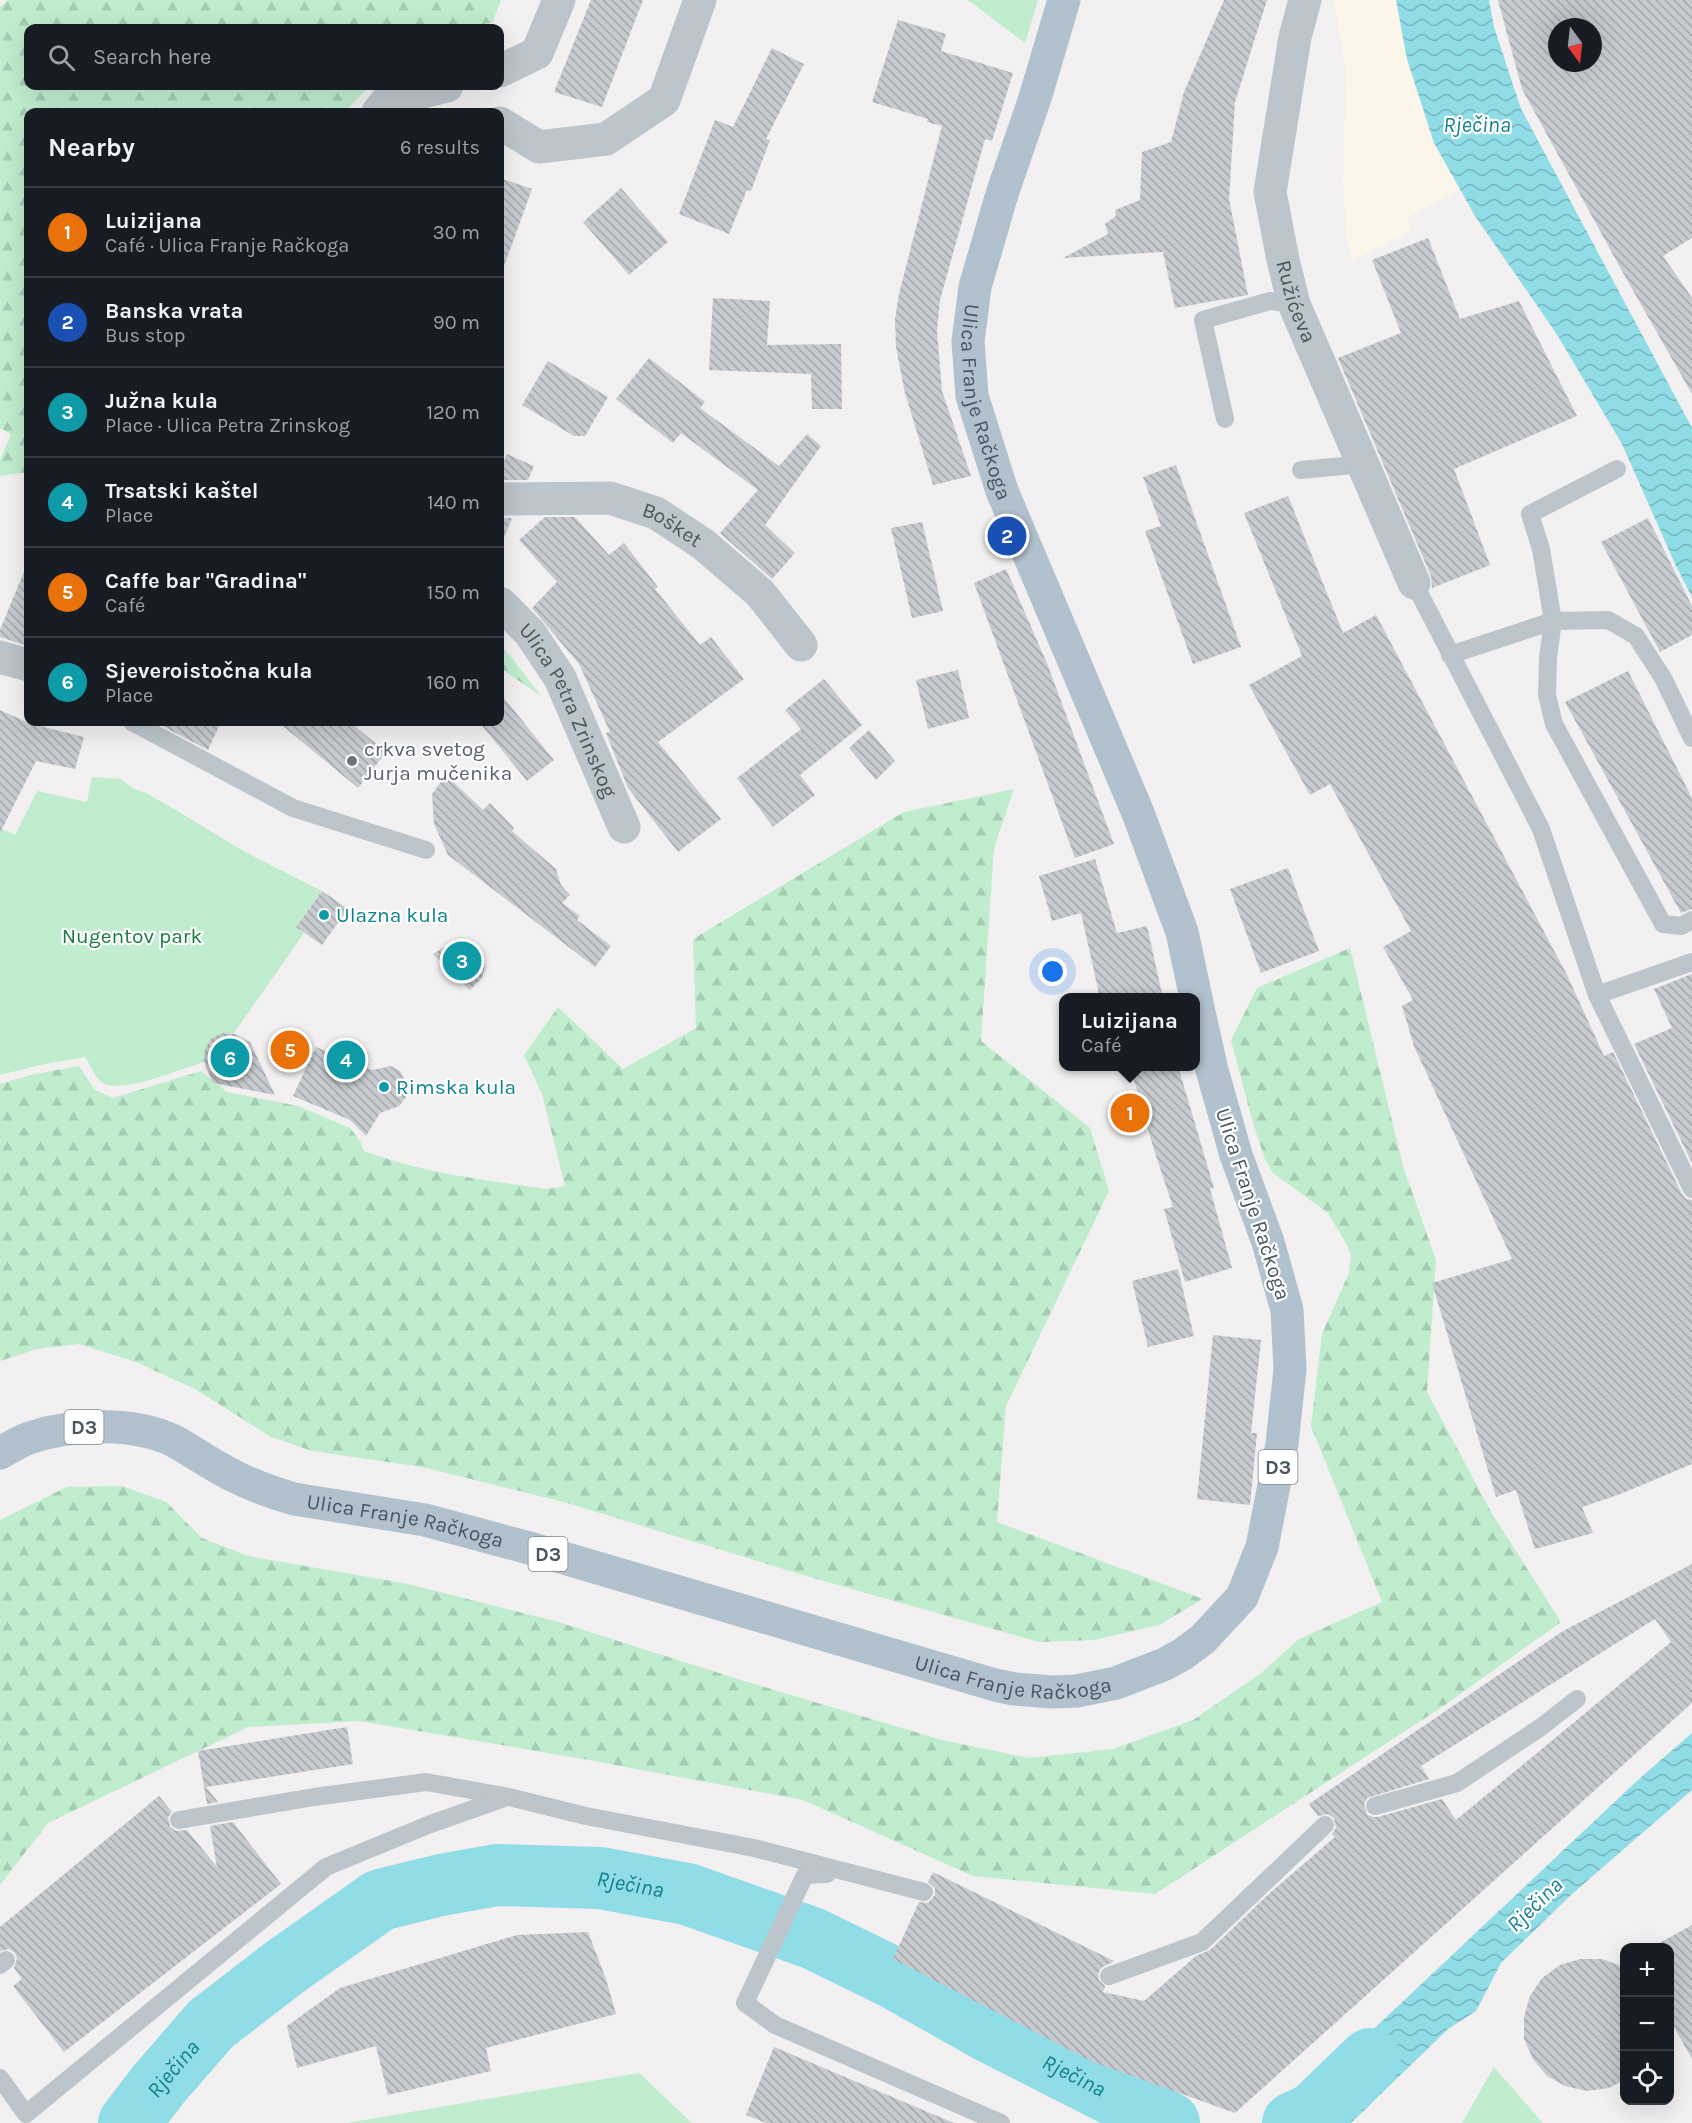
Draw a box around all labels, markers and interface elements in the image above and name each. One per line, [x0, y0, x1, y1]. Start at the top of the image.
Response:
north arrow [1548, 18, 1602, 72]
search box [24, 24, 504, 90]
icon: search [45, 41, 78, 74]
text: Search here [93, 44, 211, 70]
water label: Rječina [1443, 112, 1511, 138]
text: Nearby [48, 132, 135, 163]
text: 6 results [400, 136, 480, 159]
text: Luizijana [105, 208, 202, 234]
text: 1 [64, 221, 71, 244]
text: 30 m [433, 221, 480, 244]
text: Café · Ulica Franje Račkoga [105, 234, 349, 257]
street label: Ružićeva [1272, 258, 1321, 346]
text: Banska vrata [105, 298, 243, 324]
street label: Ulica Franje Račkoga [956, 302, 1016, 504]
text: 2 [61, 311, 74, 334]
text: 90 m [433, 311, 480, 334]
text: Bus stop [105, 324, 185, 347]
text: Južna kula [105, 388, 218, 414]
text: 3 [61, 401, 74, 424]
text: 120 m [426, 401, 480, 424]
text: Place · Ulica Petra Zrinskog [105, 414, 350, 437]
text: Trsatski kaštel [105, 478, 259, 504]
text: 4 [62, 491, 73, 514]
text: 140 m [427, 491, 480, 514]
street label: Bošket [639, 497, 707, 552]
text: Place [105, 504, 153, 527]
pin: 2 [988, 514, 1026, 558]
text: Caffe bar "Gradina" [105, 568, 306, 594]
text: 5 [62, 581, 73, 604]
text: 150 m [427, 581, 480, 604]
text: Café [105, 594, 145, 617]
street label: Ulica Petra Zrinskog [515, 618, 622, 801]
text: Sjeveroistočna kula [105, 658, 312, 684]
text: 6 [61, 671, 74, 694]
text: 160 m [427, 671, 480, 694]
text: Place [105, 684, 153, 707]
place label: crkva svetog Jurja mučenika [364, 737, 512, 785]
marker: crkva svetog Jurja mučenika [345, 754, 359, 768]
place label: Ulazna kula [336, 903, 448, 927]
marker: Ulazna kula [317, 908, 331, 922]
park label: Nugentov park [62, 924, 202, 948]
pin: 3 [442, 938, 482, 984]
your location [1038, 957, 1067, 986]
popup [1059, 993, 1200, 1071]
text: Luizijana [1081, 1008, 1178, 1034]
pin: 5 [270, 1028, 310, 1072]
text: Café [1081, 1034, 1121, 1057]
pin: 6 [210, 1036, 250, 1080]
pin: 4 [326, 1038, 366, 1082]
place label: Rimska kula [396, 1075, 516, 1099]
marker: Rimska kula [377, 1080, 391, 1094]
pin: 1 [1110, 1090, 1150, 1136]
street label: Ulica Franje Račkoga [1211, 1105, 1295, 1303]
road number: D3 [64, 1410, 104, 1444]
road number: D3 [1258, 1450, 1298, 1484]
street label: Ulica Franje Račkoga [305, 1489, 506, 1553]
road number: D3 [528, 1537, 568, 1571]
street label: Ulica Franje Račkoga [912, 1650, 1114, 1704]
water label: Rječina [595, 1866, 666, 1904]
water label: Rječina [1501, 1872, 1568, 1938]
map controls [1620, 1943, 1674, 2105]
button: + [1620, 1943, 1674, 1997]
button: − [1620, 1997, 1674, 2051]
water label: Rječina [142, 2035, 205, 2103]
water label: Rječina [1038, 2049, 1110, 2103]
button: locate [1620, 2051, 1674, 2105]

